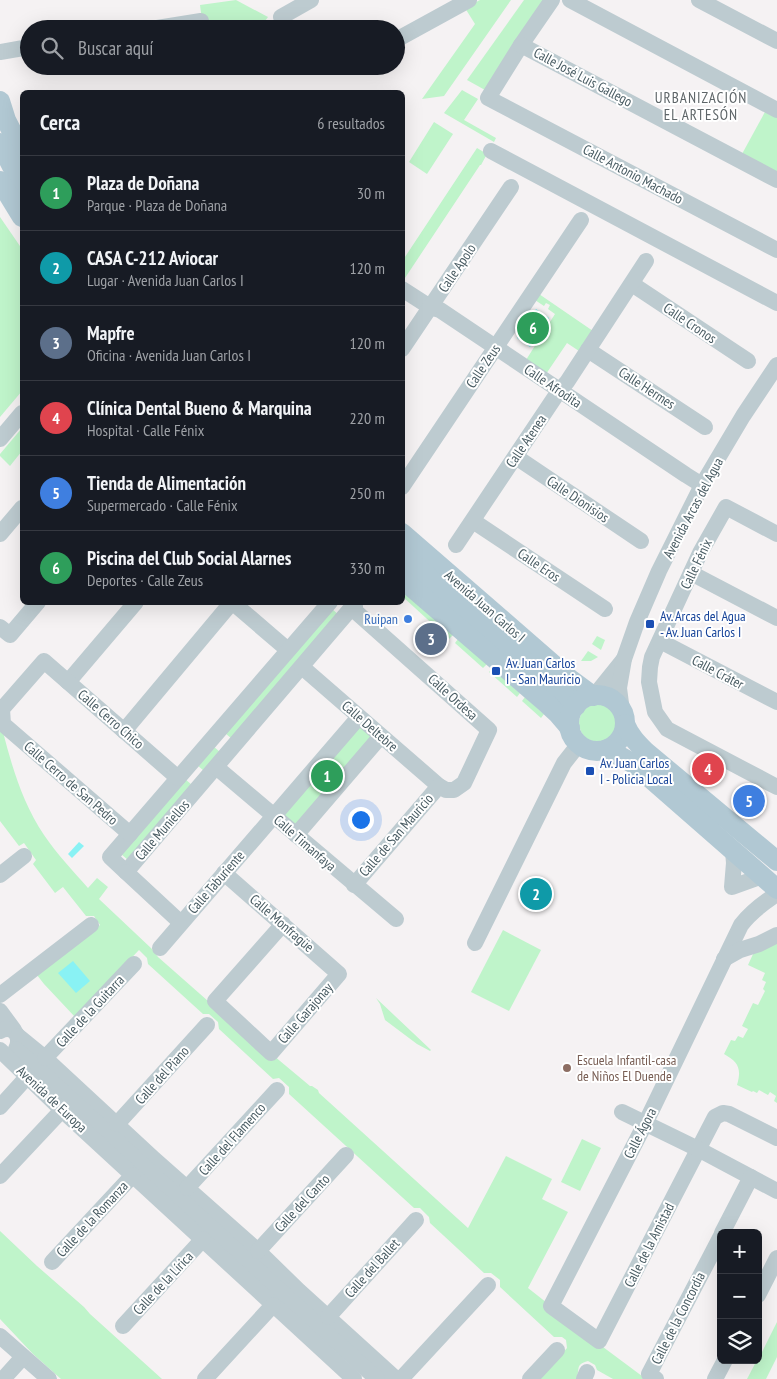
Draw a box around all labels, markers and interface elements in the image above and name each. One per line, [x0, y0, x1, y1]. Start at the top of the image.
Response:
search box [20, 20, 405, 75]
icon: search [38, 34, 66, 62]
text: Buscar aquí [78, 36, 153, 60]
street label: Calle José Luis Gallego [531, 43, 635, 111]
district label: URBANIZACIÓN EL ARTESÓN [655, 88, 747, 124]
text: Cerca [40, 109, 80, 136]
text: 6 resultados [317, 113, 385, 133]
street label: Calle Antonio Machado [580, 140, 686, 208]
text: Plaza de Doñana [87, 171, 199, 195]
text: 1 [52, 183, 60, 203]
text: 30 m [357, 183, 385, 203]
text: Parque · Plaza de Doñana [87, 195, 227, 215]
street label: Calle Apolo [434, 240, 480, 296]
text: CASA C-212 Aviocar [87, 246, 218, 270]
text: 2 [52, 258, 60, 278]
text: 120 m [350, 258, 385, 278]
text: Lugar · Avenida Juan Carlos I [87, 270, 244, 290]
street label: Calle Cronos [660, 299, 720, 347]
pin: 6 [517, 309, 549, 347]
text: Mapfre [87, 321, 135, 345]
text: 3 [52, 333, 60, 353]
text: 120 m [350, 333, 385, 353]
street label: Calle Zeus [462, 340, 504, 391]
text: Oficina · Avenida Juan Carlos I [87, 345, 251, 365]
street label: Calle Afrodita [521, 360, 585, 412]
street label: Calle Hermes [615, 363, 679, 413]
text: Clínica Dental Bueno & Marquina [87, 396, 312, 420]
text: 4 [52, 408, 60, 428]
text: 220 m [350, 408, 385, 428]
street label: Calle Atenea [502, 411, 550, 471]
text: Hospital · Calle Fénix [87, 420, 204, 440]
street label: Avenida Arcas del Agua [659, 455, 727, 561]
text: Tienda de Alimentación [87, 471, 246, 495]
street label: Calle Dionisios [543, 472, 613, 527]
text: 5 [52, 483, 60, 503]
text: 250 m [350, 483, 385, 503]
text: Supermercado · Calle Fénix [87, 495, 238, 515]
street label: Calle Fénix [676, 536, 716, 592]
street label: Calle Eros [514, 544, 564, 586]
text: Piscina del Club Social Alarnes [87, 546, 291, 570]
text: 6 [52, 558, 60, 578]
text: 330 m [350, 558, 385, 578]
street label: Avenida Juan Carlos I [441, 566, 529, 646]
text: Deportes · Calle Zeus [87, 570, 203, 590]
place label: Av. Arcas del Agua - Av. Juan Carlos I [660, 607, 746, 641]
place label: Ruipan [364, 610, 398, 628]
marker: Ruipan [402, 613, 414, 625]
marker: Av. Arcas del Agua - Av. Juan Carlos I [644, 618, 656, 630]
pin: 3 [415, 620, 447, 658]
street label: Calle Cráter [689, 651, 747, 693]
place label: Av. Juan Carlos I - San Mauricio [506, 654, 580, 688]
marker: Av. Juan Carlos I - San Mauricio [490, 665, 502, 677]
street label: Calle Ordesa [424, 670, 482, 724]
street label: Calle Cerro Chico [74, 685, 148, 753]
street label: Calle Deltebre [338, 697, 402, 755]
street label: Calle Cerro de San Pedro [20, 737, 122, 829]
pin: 4 [692, 750, 724, 788]
place label: Av. Juan Carlos I - Policia Local [600, 754, 673, 788]
pin: 1 [311, 757, 343, 795]
marker: Av. Juan Carlos I - Policia Local [584, 765, 596, 777]
pin: 5 [733, 782, 765, 820]
street label: Calle de San Mauricio [355, 790, 437, 880]
street label: Calle Muniellos [131, 796, 193, 864]
your location [348, 807, 374, 833]
street label: Calle Timanfaya [270, 811, 340, 875]
street label: Calle Taburiente [184, 847, 248, 917]
pin: 2 [520, 875, 552, 913]
street label: Calle Monfragüe [246, 890, 318, 956]
street label: Calle de la Guitarra [52, 971, 128, 1051]
street label: Calle Garajonay [274, 978, 337, 1047]
street label: Calle del Piano [131, 1042, 193, 1108]
place label: Escuela Infantil-casa de Niños El Duende [577, 1051, 676, 1085]
street label: Avenida de Europa [13, 1062, 91, 1136]
marker: Escuela Infantil-casa de Niños El Duende [561, 1062, 573, 1074]
street label: Calle del Flamenco [195, 1099, 269, 1179]
street label: Calle Ágora [620, 1105, 660, 1161]
street label: Calle del Canto [271, 1170, 333, 1236]
street label: Calle de la Romanza [52, 1177, 132, 1261]
street label: Calle de la Amistad [620, 1200, 678, 1290]
map controls [717, 1229, 762, 1364]
button: + [717, 1229, 762, 1274]
street label: Calle del Ballet [341, 1235, 403, 1301]
street label: Calle de la Lírica [129, 1248, 197, 1318]
street label: Calle de la Concordia [647, 1269, 709, 1367]
button: − [717, 1274, 762, 1319]
button: layers [717, 1319, 762, 1364]

